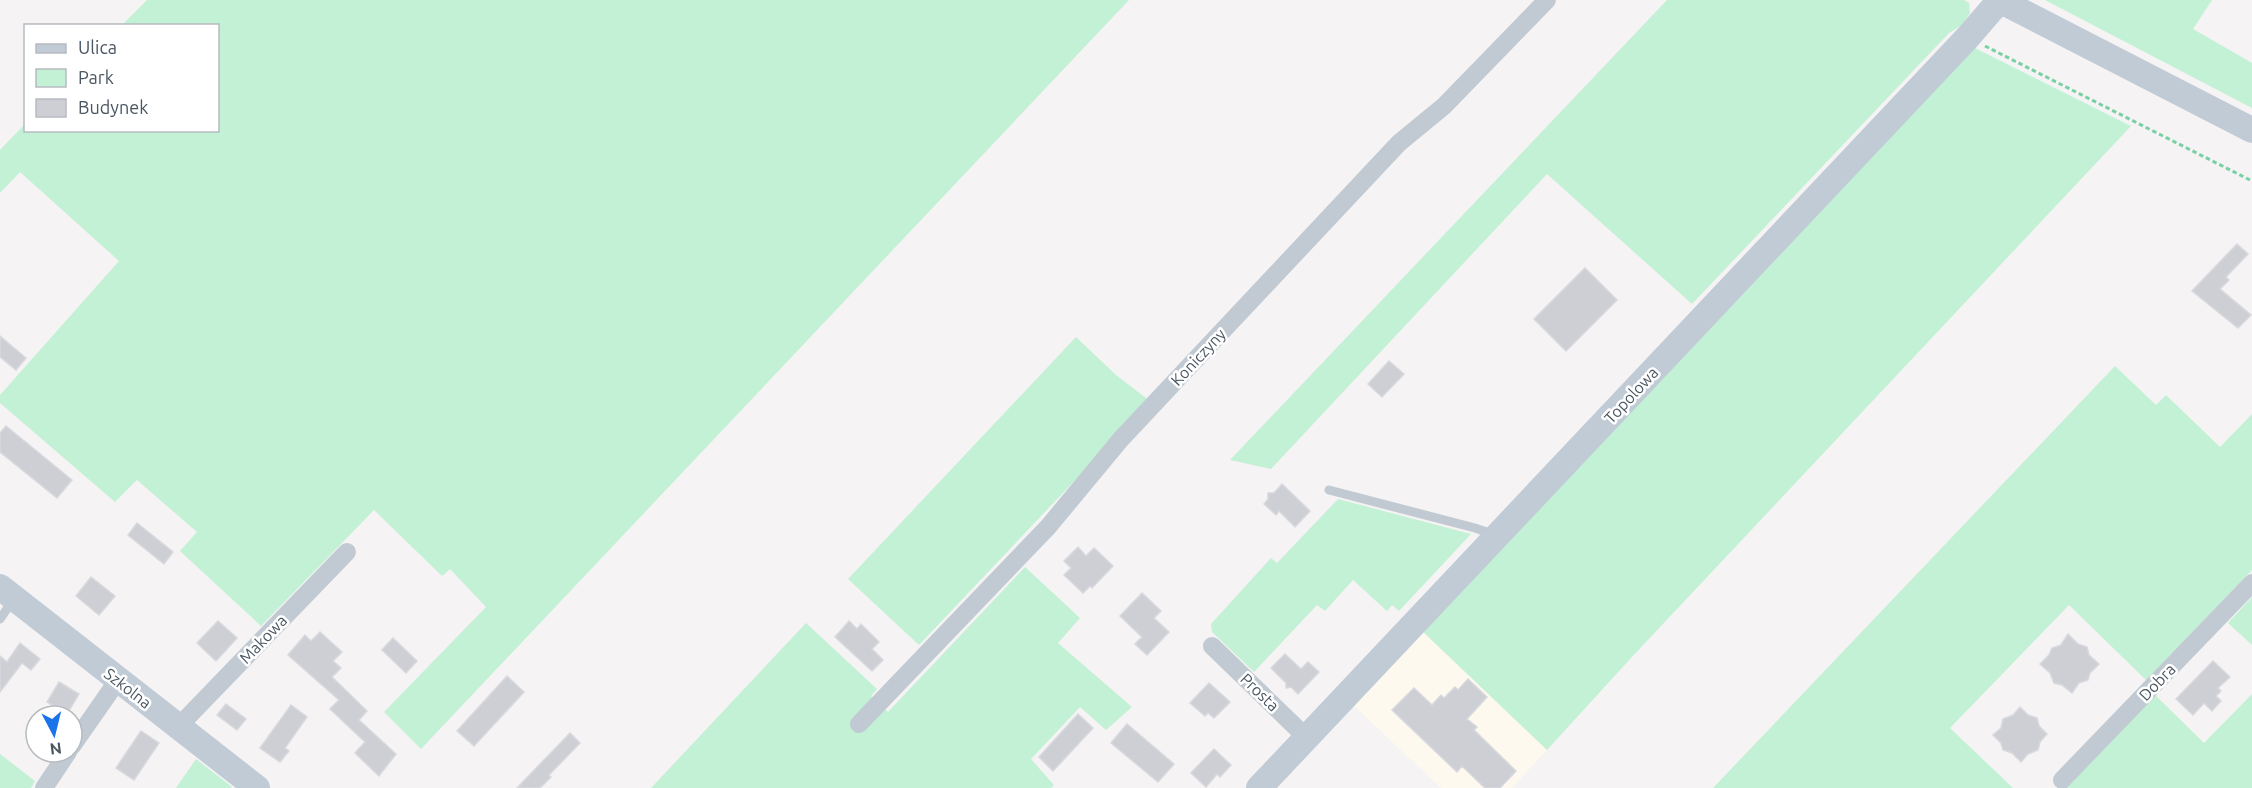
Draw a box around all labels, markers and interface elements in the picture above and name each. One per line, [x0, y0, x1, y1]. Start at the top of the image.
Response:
legend [24, 24, 219, 132]
text: Ulica [78, 37, 117, 57]
text: Park [78, 67, 114, 87]
text: Budynek [78, 97, 148, 117]
street label: Koniczyny [1167, 325, 1229, 389]
street label: Topolowa [1600, 363, 1662, 427]
street label: Makowa [236, 611, 290, 667]
street label: Dobra [2135, 660, 2179, 704]
street label: Szkolna [101, 664, 155, 712]
street label: Prosta [1237, 669, 1283, 715]
north arrow [24, 704, 84, 764]
text: N [49, 739, 63, 759]

